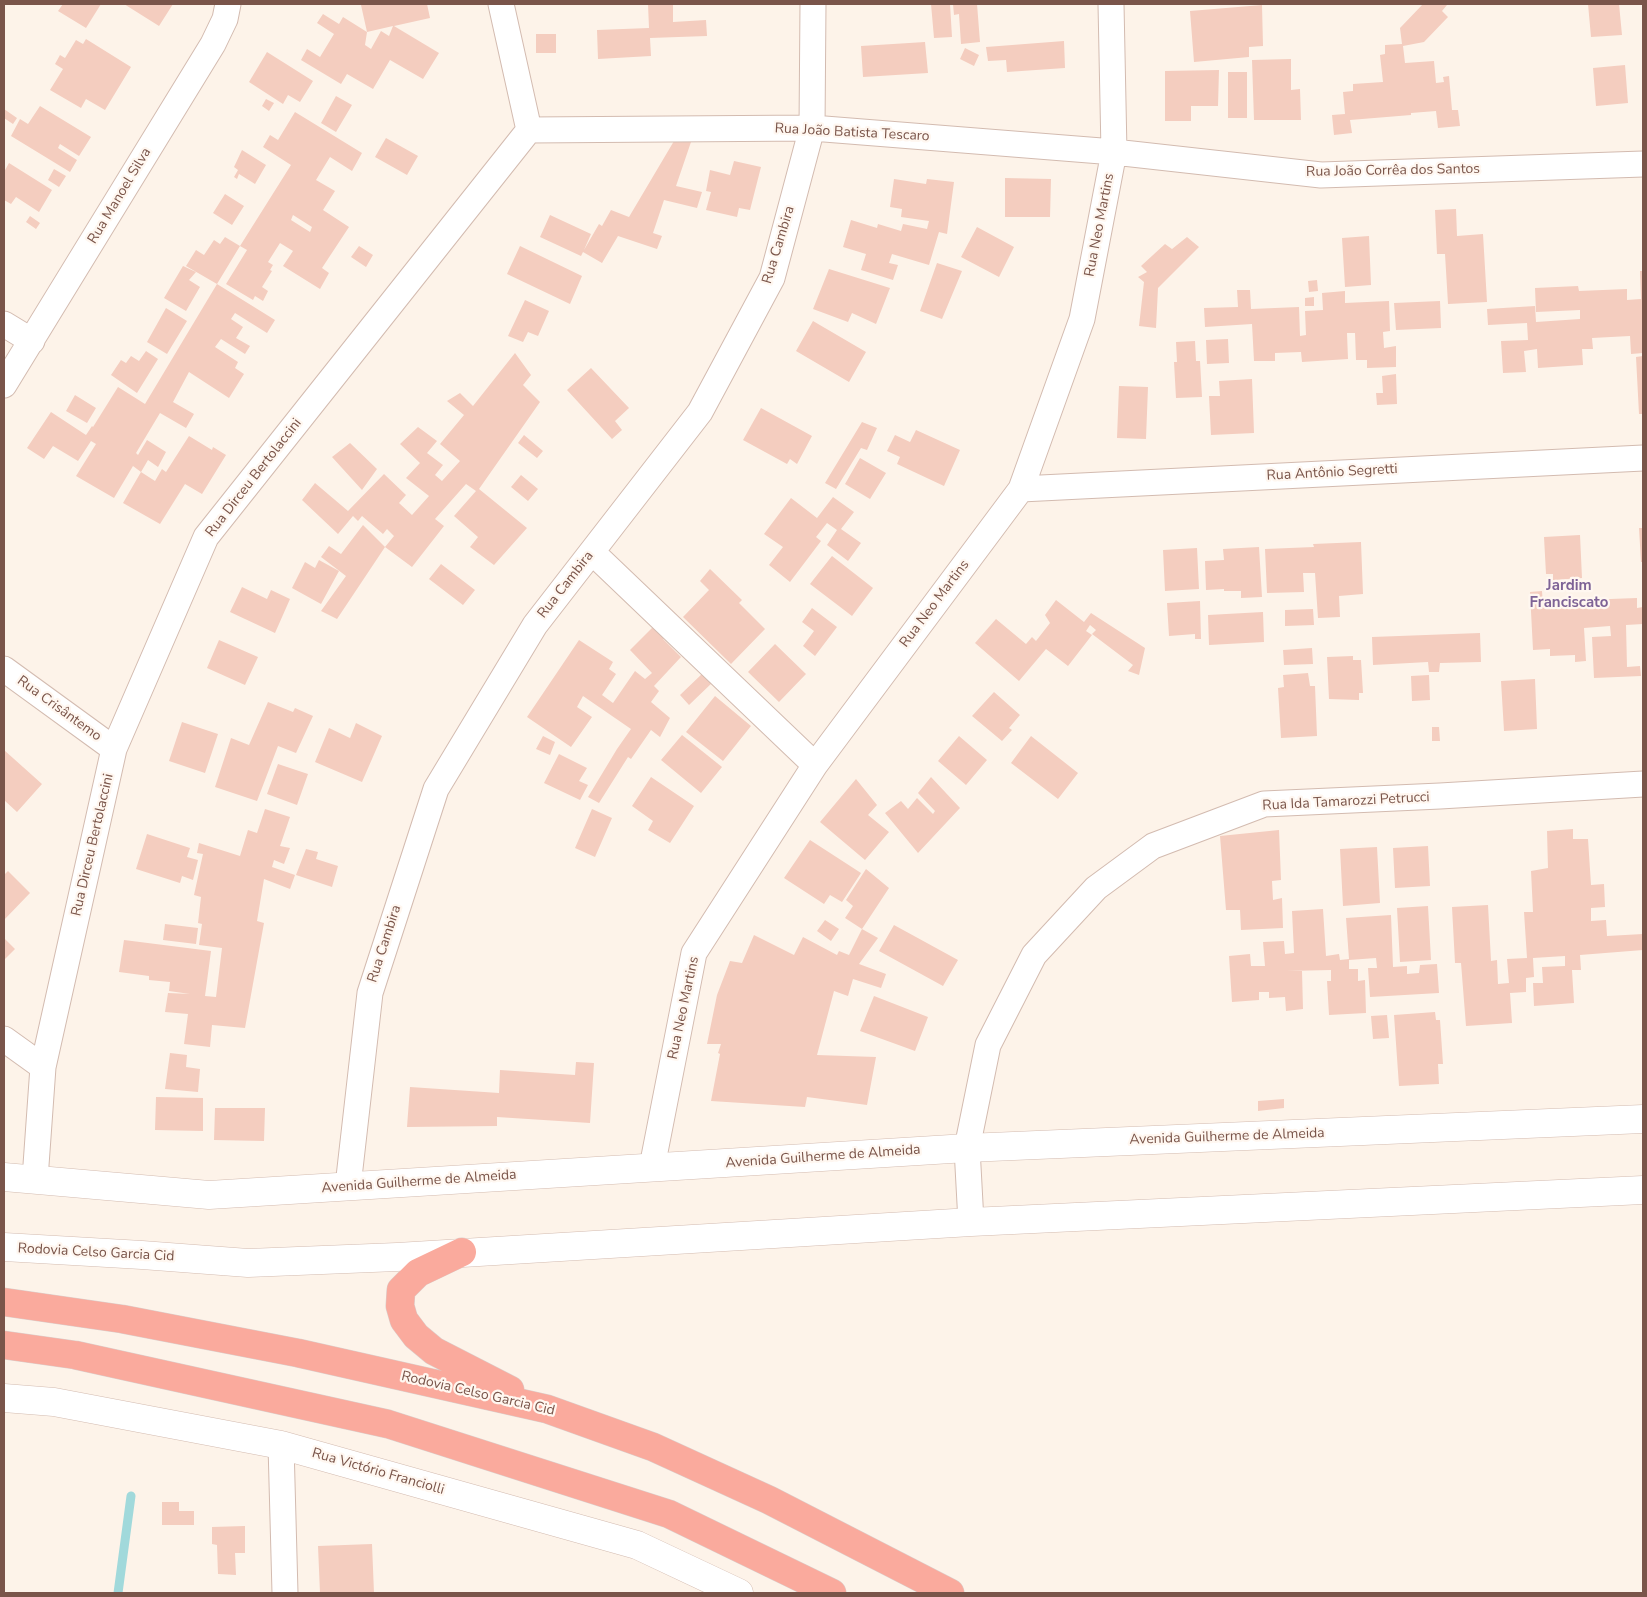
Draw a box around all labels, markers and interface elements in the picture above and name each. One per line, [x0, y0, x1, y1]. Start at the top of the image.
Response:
street label: Rua João Batista Tescaro [774, 121, 930, 145]
street label: Rua Manoel Silva [85, 145, 155, 247]
street label: Rua João Corrêa dos Santos [1306, 161, 1480, 181]
street label: Rua Neo Martins [1082, 172, 1118, 278]
street label: Rua Cambira [759, 204, 799, 286]
street label: Rua Dirceu Bertolaccini [203, 415, 305, 541]
street label: Rua Antônio Segretti [1266, 461, 1398, 485]
street label: Rua Cambira [535, 548, 597, 622]
street label: Rua Neo Martins [897, 557, 973, 651]
district label: Jardim Franciscato [1530, 577, 1608, 612]
street label: Rua Crisântemo [14, 673, 104, 745]
street label: Rua Dirceu Bertolaccini [68, 772, 118, 918]
street label: Rua Ida Tamarozzi Petrucci [1262, 789, 1430, 815]
street label: Rua Cambira [365, 903, 405, 985]
street label: Rua Neo Martins [665, 955, 703, 1061]
street label: Avenida Guilherme de Almeida [1129, 1125, 1325, 1149]
street label: Avenida Guilherme de Almeida [725, 1142, 921, 1172]
street label: Avenida Guilherme de Almeida [321, 1167, 517, 1197]
street label: Rodovia Celso Garcia Cid [17, 1241, 175, 1265]
street label: Rodovia Celso Garcia Cid [400, 1368, 556, 1420]
street label: Rua Victório Franciolli [310, 1445, 446, 1499]

